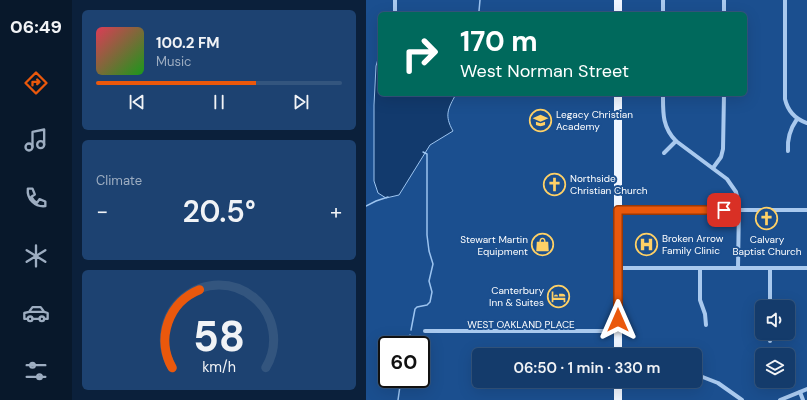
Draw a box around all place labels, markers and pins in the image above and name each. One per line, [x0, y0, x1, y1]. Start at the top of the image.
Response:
school or university icon: Legacy Christian Academy [528, 107, 554, 133]
place label: Legacy Christian Academy [556, 108, 633, 133]
church icon: Northside Christian Church [542, 171, 568, 197]
place label: Northside Christian Church [570, 172, 648, 197]
pin [707, 193, 741, 227]
church icon: Calvary Baptist Church [754, 206, 780, 232]
hospital icon: Broken Arrow Family Clinic [634, 231, 660, 257]
shop icon: Stewart Martin Equipment [530, 232, 556, 258]
place label: Broken Arrow Family Clinic [662, 232, 724, 257]
place label: Stewart Martin Equipment [460, 233, 528, 258]
place label: Calvary Baptist Church [733, 233, 802, 258]
hotel icon: Canterbury Inn & Suites [546, 283, 572, 309]
place label: Canterbury Inn & Suites [489, 284, 544, 309]

